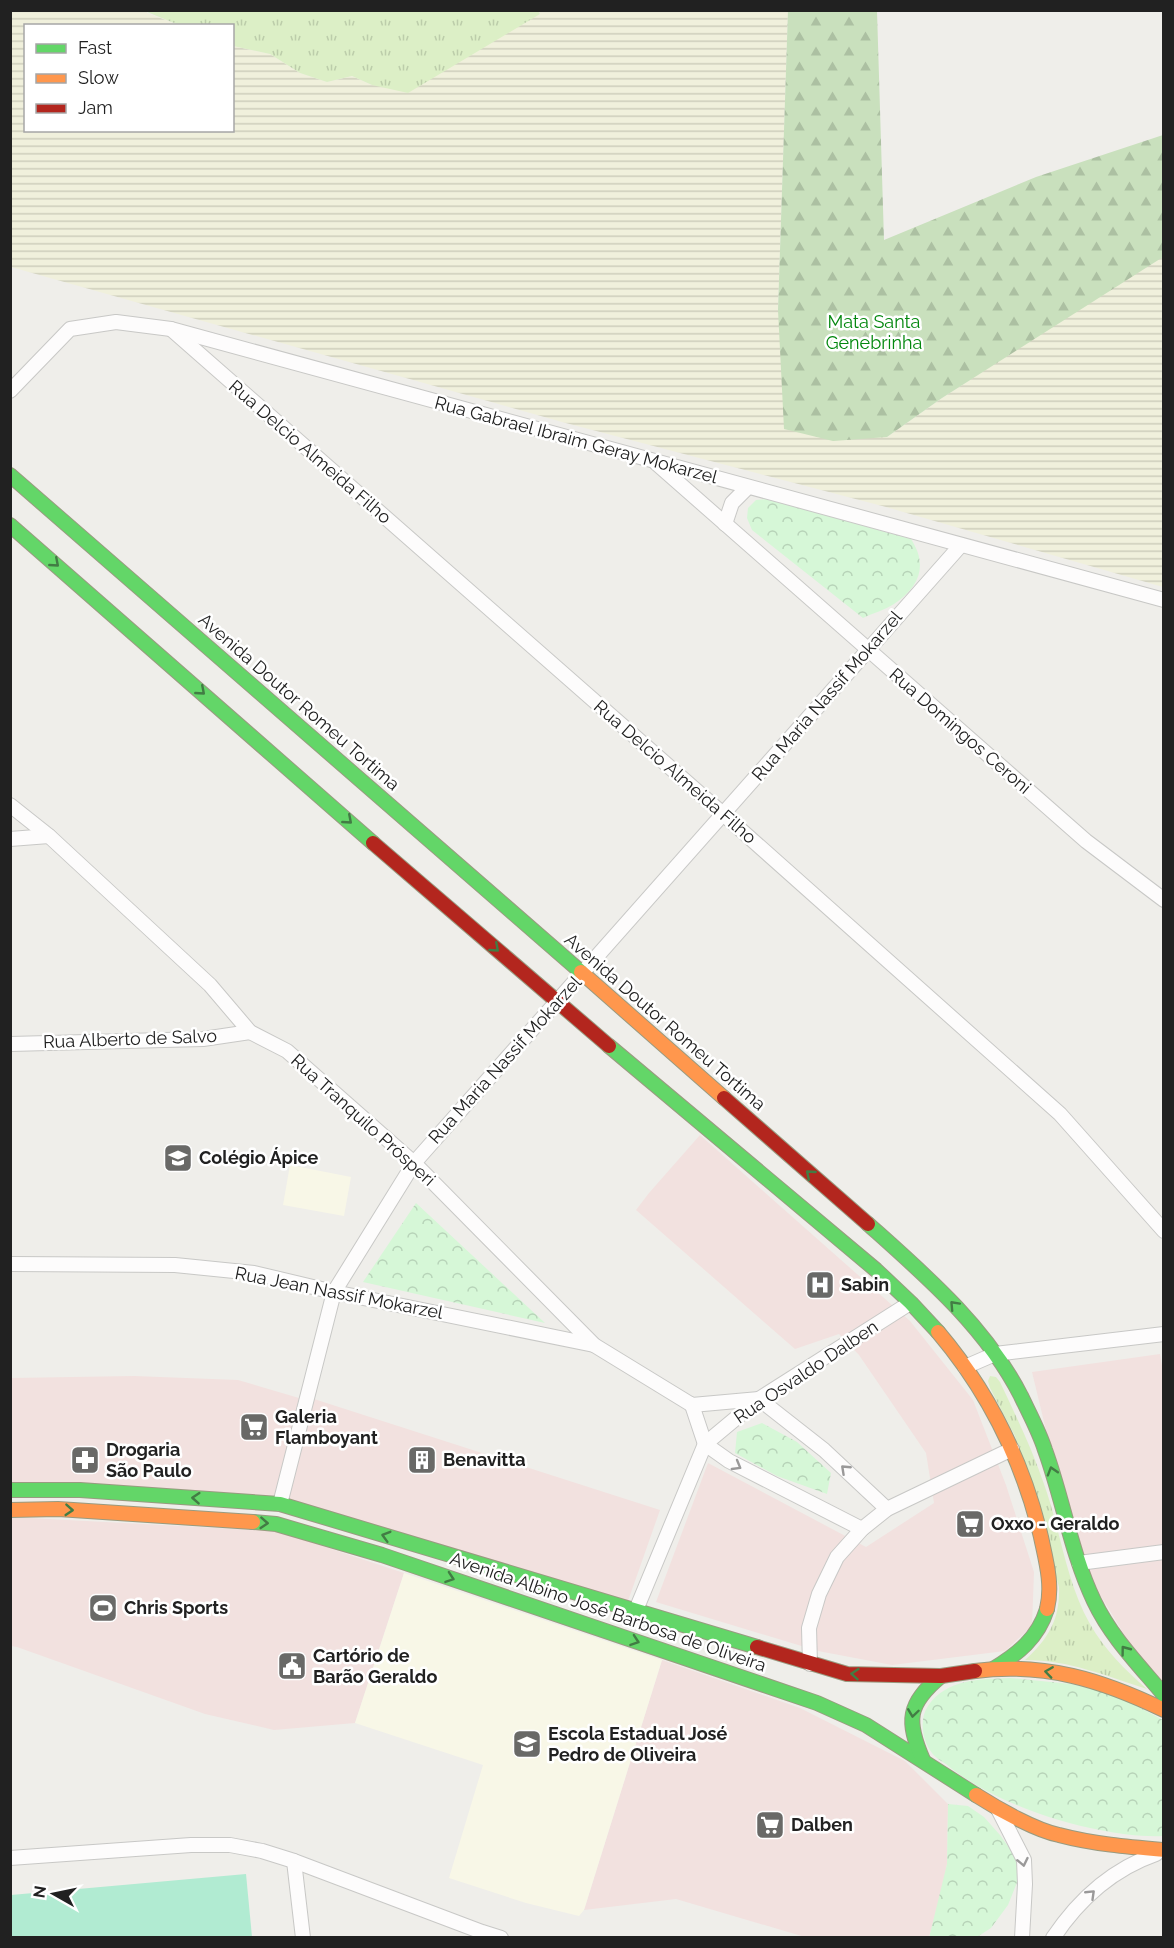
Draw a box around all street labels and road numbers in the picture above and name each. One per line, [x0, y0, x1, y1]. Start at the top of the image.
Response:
street label: Rua Delcio Almeida Filho [225, 375, 396, 528]
street label: Rua Gabrael Ibraim Geray Mokarzel [432, 392, 720, 487]
street label: Rua Maria Nassif Mokarzel [747, 606, 906, 785]
street label: Avenida Doutor Romeu Tortima [195, 609, 404, 795]
street label: Rua Domingos Ceroni [885, 664, 1035, 798]
street label: Rua Delcio Almeida Filho [590, 695, 761, 848]
street label: Avenida Doutor Romeu Tortima [561, 929, 770, 1115]
street label: Rua Maria Nassif Mokarzel [424, 972, 585, 1148]
street label: Rua Alberto de Salvo [43, 1025, 218, 1052]
street label: Rua Tranquilo Prósperi [287, 1049, 440, 1190]
street label: Rua Jean Nassif Mokarzel [233, 1262, 445, 1323]
street label: Rua Osvaldo Dalben [730, 1316, 882, 1428]
street label: Avenida Albino José Barbosa de Oliveira [447, 1547, 769, 1676]

